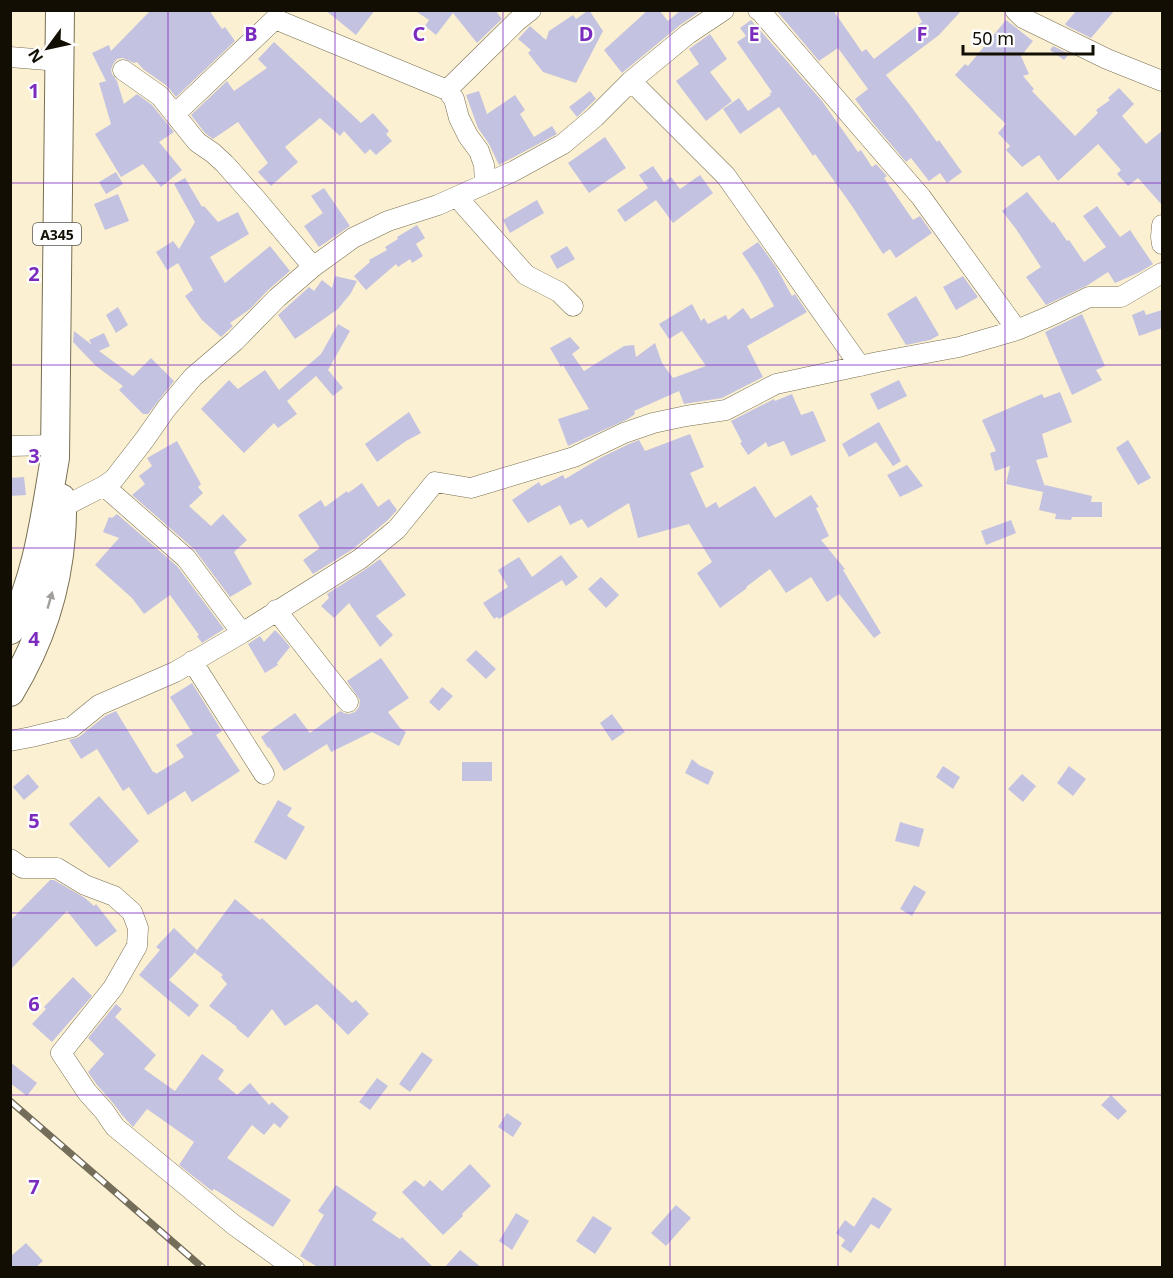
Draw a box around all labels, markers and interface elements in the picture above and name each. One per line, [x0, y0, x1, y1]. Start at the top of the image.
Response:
north arrow [18, 18, 78, 78]
scale bar [963, 18, 1094, 56]
text: B [244, 20, 258, 47]
text: C [413, 20, 426, 47]
text: D [579, 20, 593, 47]
text: E [748, 20, 760, 47]
text: F [917, 20, 927, 47]
text: 50 m [972, 26, 1014, 50]
text: N [23, 45, 48, 68]
text: 1 [28, 77, 40, 104]
road number: A345 [33, 223, 81, 245]
text: 2 [28, 260, 40, 287]
text: 3 [28, 442, 40, 469]
one-way arrow [46, 591, 55, 609]
text: 4 [28, 625, 40, 652]
text: 5 [28, 807, 40, 834]
text: 6 [28, 990, 40, 1017]
text: 7 [28, 1173, 40, 1200]

